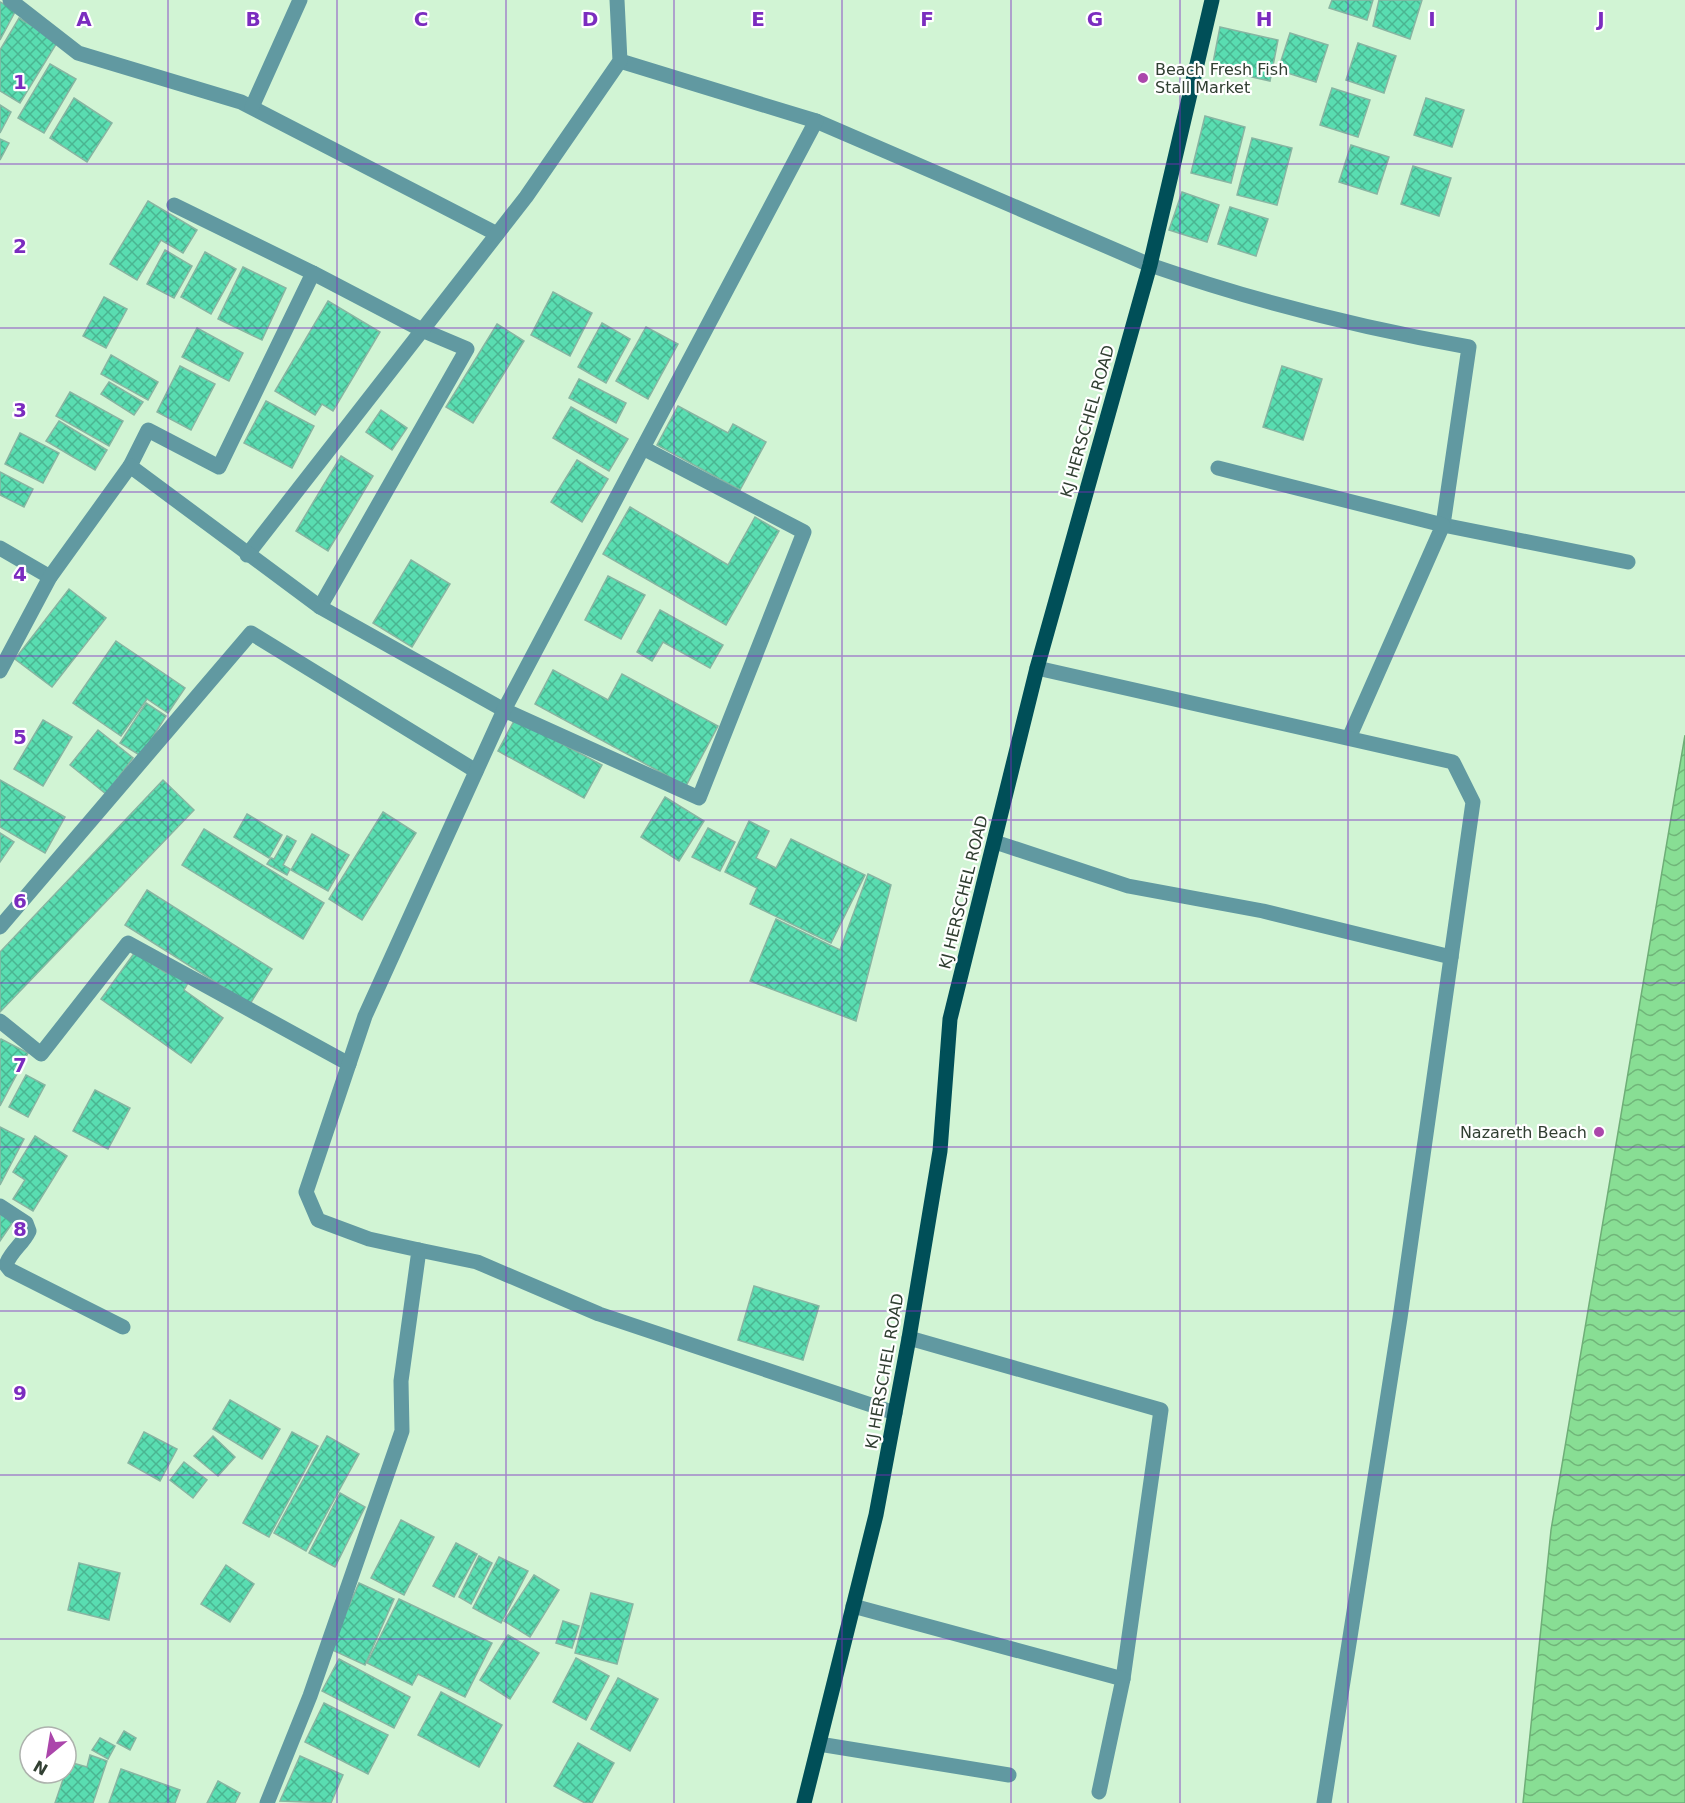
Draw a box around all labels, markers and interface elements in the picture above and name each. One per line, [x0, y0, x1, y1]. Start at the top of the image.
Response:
text: A [76, 7, 92, 31]
text: B [245, 7, 261, 31]
text: C [414, 7, 428, 31]
text: D [582, 7, 598, 31]
text: E [751, 7, 765, 31]
text: F [920, 7, 934, 31]
text: G [1087, 7, 1103, 31]
text: H [1256, 7, 1272, 31]
text: I [1428, 7, 1436, 31]
text: J [1595, 7, 1605, 31]
place label: Beach Fresh Fish Stall Market [1155, 60, 1288, 97]
text: 1 [13, 70, 27, 94]
marker: Beach Fresh Fish Stall Market [1136, 71, 1150, 85]
text: 2 [13, 234, 27, 258]
street label: KJ HERSCHEL ROAD [1057, 343, 1118, 500]
text: 3 [13, 398, 27, 422]
text: 4 [13, 562, 27, 586]
text: 5 [13, 725, 27, 749]
street label: KJ HERSCHEL ROAD [935, 813, 992, 971]
text: 6 [13, 889, 27, 913]
text: 7 [13, 1053, 27, 1077]
place label: Nazareth Beach [1460, 1123, 1587, 1142]
marker: Nazareth Beach [1592, 1125, 1606, 1139]
text: 8 [13, 1217, 27, 1241]
street label: KJ HERSCHEL ROAD [861, 1292, 908, 1450]
text: 9 [13, 1381, 27, 1405]
north arrow [18, 1725, 78, 1785]
text: N [30, 1756, 51, 1779]

